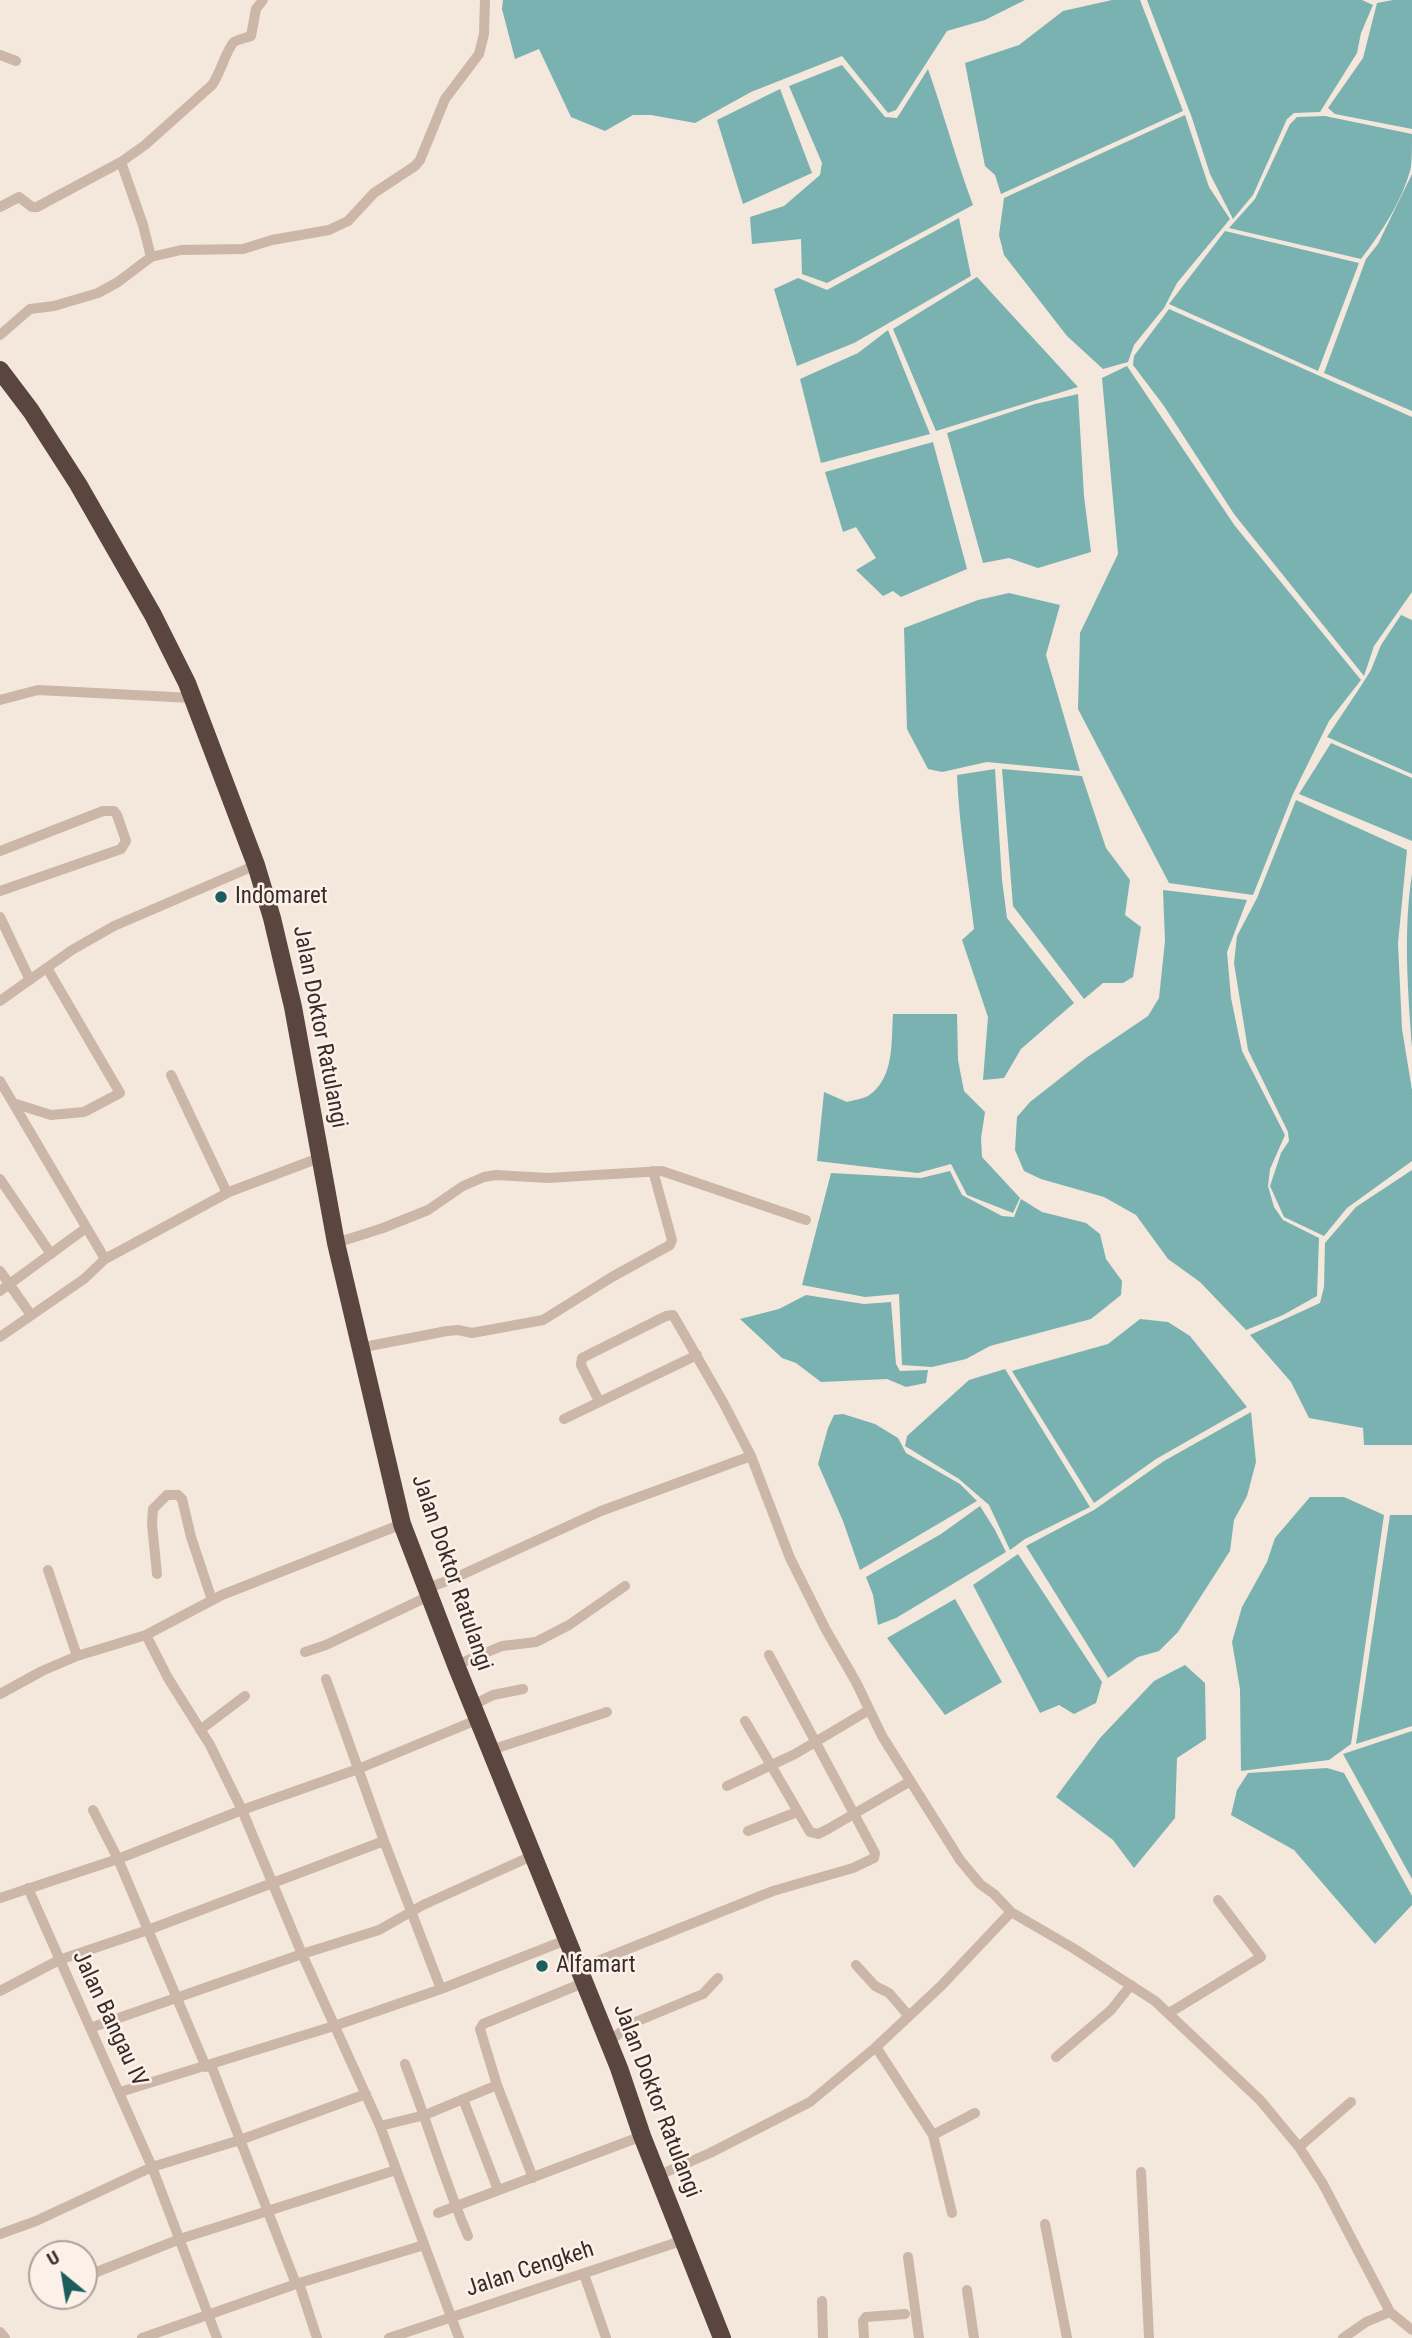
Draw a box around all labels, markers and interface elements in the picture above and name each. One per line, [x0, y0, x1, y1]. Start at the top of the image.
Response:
place label: Indomaret [235, 883, 328, 911]
marker: Indomaret [213, 889, 229, 905]
street label: Jalan Doktor Ratulangi [286, 924, 352, 1130]
street label: Jalan Doktor Ratulangi [404, 1471, 498, 1675]
street label: Jalan Bangau IV [65, 1947, 153, 2091]
place label: Alfamart [556, 1952, 636, 1980]
marker: Alfamart [534, 1958, 550, 1974]
street label: Jalan Doktor Ratulangi [606, 2000, 706, 2202]
street label: Jalan Cengkeh [462, 2236, 598, 2304]
north arrow [28, 2240, 98, 2310]
text: U [43, 2245, 64, 2271]

